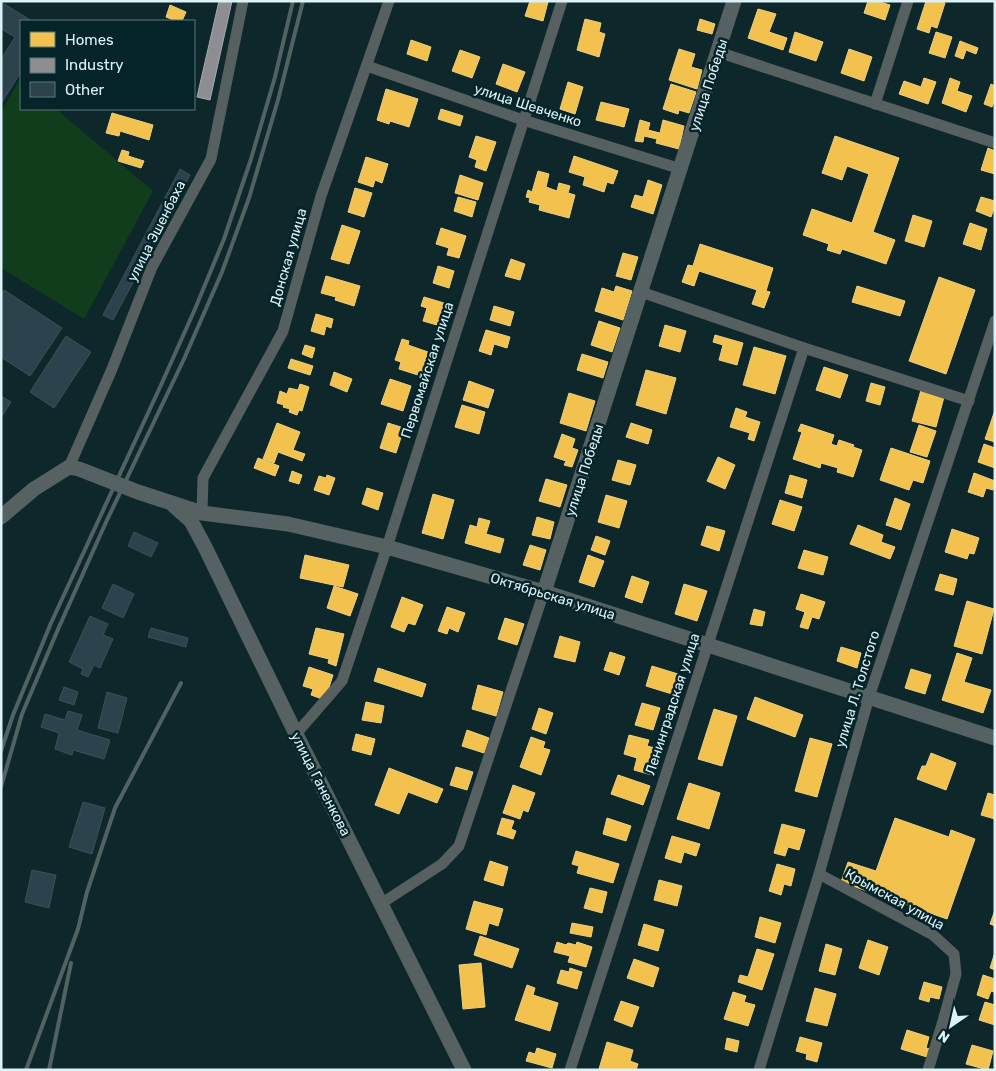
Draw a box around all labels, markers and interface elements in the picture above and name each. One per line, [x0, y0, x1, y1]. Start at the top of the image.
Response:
legend [20, 20, 195, 110]
text: Homes [65, 31, 114, 49]
street label: улица Победы [686, 37, 731, 133]
text: Industry [65, 56, 124, 74]
street label: улица Шевченко [472, 80, 584, 131]
text: Other [65, 81, 105, 99]
street label: улица Эшенбаха [124, 178, 189, 285]
street label: Донская улица [266, 206, 311, 308]
street label: Первомайская улица [397, 300, 458, 440]
street label: улица Победы [562, 422, 607, 518]
street label: Октябрьская улица [488, 569, 617, 624]
street label: улица Л. Толстого [832, 629, 883, 750]
street label: Ленинградская улица [642, 631, 703, 777]
street label: улица Ганенкова [287, 729, 354, 839]
street label: Крымская улица [842, 865, 947, 934]
north arrow [926, 1001, 976, 1051]
text: N [935, 1026, 953, 1046]

